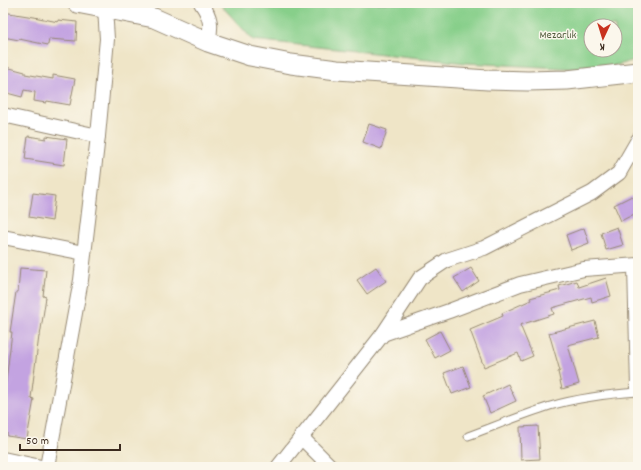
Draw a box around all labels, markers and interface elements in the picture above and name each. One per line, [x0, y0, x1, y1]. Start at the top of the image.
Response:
north arrow [583, 18, 623, 58]
park label: Mezarlık [540, 27, 577, 44]
text: K [599, 38, 606, 54]
scale bar [20, 426, 120, 452]
text: 50 m [26, 433, 49, 450]

